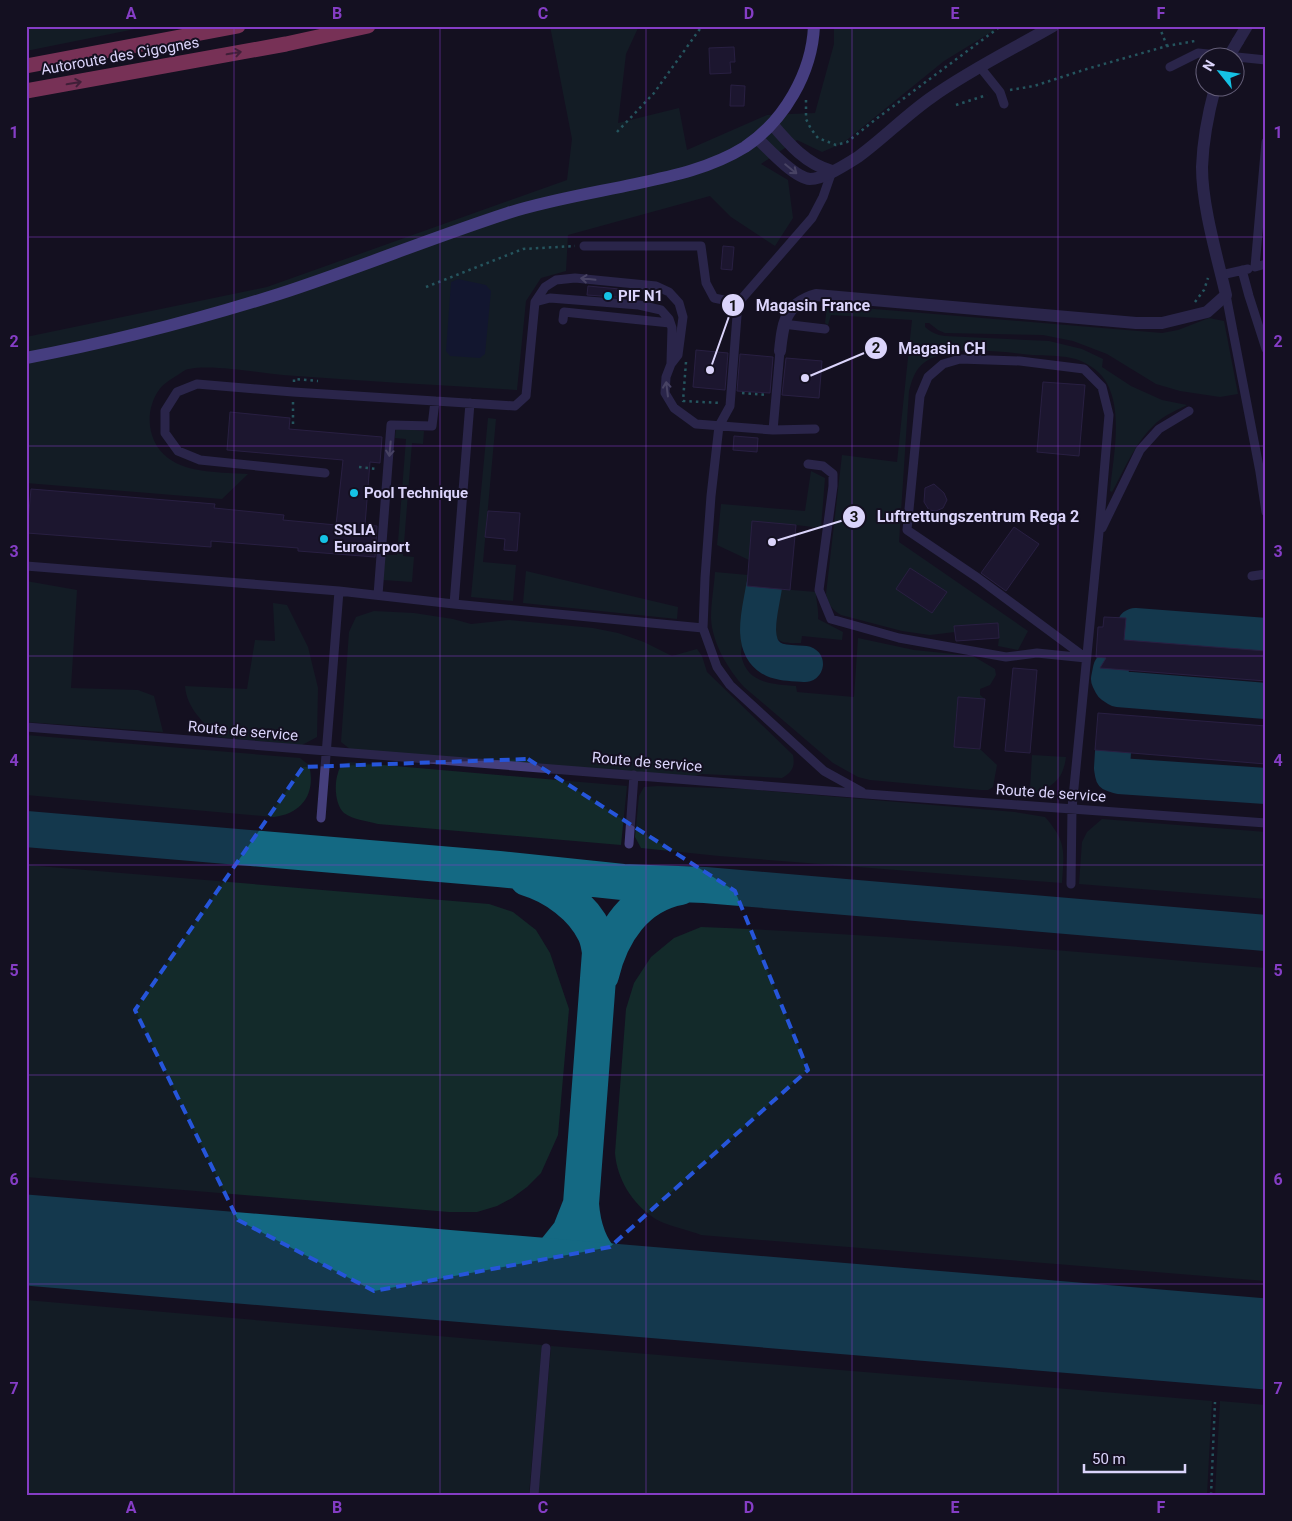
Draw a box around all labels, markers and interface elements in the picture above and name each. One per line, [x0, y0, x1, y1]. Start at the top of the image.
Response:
text: A [126, 4, 137, 23]
text: B [332, 4, 342, 23]
text: C [538, 4, 548, 23]
text: D [744, 4, 754, 23]
text: E [951, 4, 960, 23]
text: F [1157, 4, 1166, 23]
street label: Autoroute des Cigognes [39, 33, 201, 79]
one-way arrow [226, 48, 242, 57]
north arrow [1194, 48, 1244, 98]
text: N [1199, 57, 1218, 74]
one-way arrow [66, 77, 82, 87]
text: 1 [9, 123, 19, 142]
text: 1 [1273, 123, 1283, 142]
one-way arrow [784, 163, 797, 174]
one-way arrow [580, 274, 596, 284]
place label: PIF N1 [618, 287, 663, 305]
marker: PIF N1 [602, 290, 614, 302]
callout: Magasin France [721, 290, 880, 321]
text: Magasin France [756, 296, 871, 315]
text: 1 [729, 297, 737, 315]
text: 2 [9, 332, 19, 351]
callout: Magasin CH [863, 332, 996, 363]
text: 2 [1273, 332, 1283, 351]
text: 2 [872, 339, 881, 357]
text: Magasin CH [898, 339, 986, 358]
one-way arrow [662, 381, 671, 397]
one-way arrow [385, 441, 394, 457]
place label: Pool Technique [364, 484, 468, 502]
marker: Pool Technique [348, 487, 360, 499]
callout: Luftrettungszentrum Rega 2 [842, 501, 1089, 532]
text: Luftrettungszentrum Rega 2 [877, 507, 1079, 526]
text: 3 [850, 508, 858, 526]
place label: SSLIA Euroairport [334, 521, 410, 556]
marker: SSLIA Euroairport [318, 533, 330, 545]
text: 3 [9, 542, 19, 561]
text: 3 [1273, 542, 1283, 561]
street label: Route de service [187, 717, 299, 745]
street label: Route de service [591, 748, 703, 776]
text: 4 [9, 751, 19, 770]
text: 4 [1273, 751, 1283, 770]
street label: Route de service [995, 780, 1107, 806]
text: 5 [9, 961, 19, 980]
text: 5 [1273, 961, 1283, 980]
text: 6 [9, 1170, 19, 1189]
text: 6 [1273, 1170, 1283, 1189]
text: 7 [9, 1379, 19, 1398]
text: 7 [1273, 1379, 1283, 1398]
scale bar [1084, 1441, 1186, 1473]
text: 50 m [1092, 1450, 1126, 1468]
text: A [126, 1498, 137, 1517]
text: B [332, 1498, 342, 1517]
text: C [538, 1498, 548, 1517]
text: D [744, 1498, 754, 1517]
text: E [951, 1498, 960, 1517]
text: F [1157, 1498, 1166, 1517]

